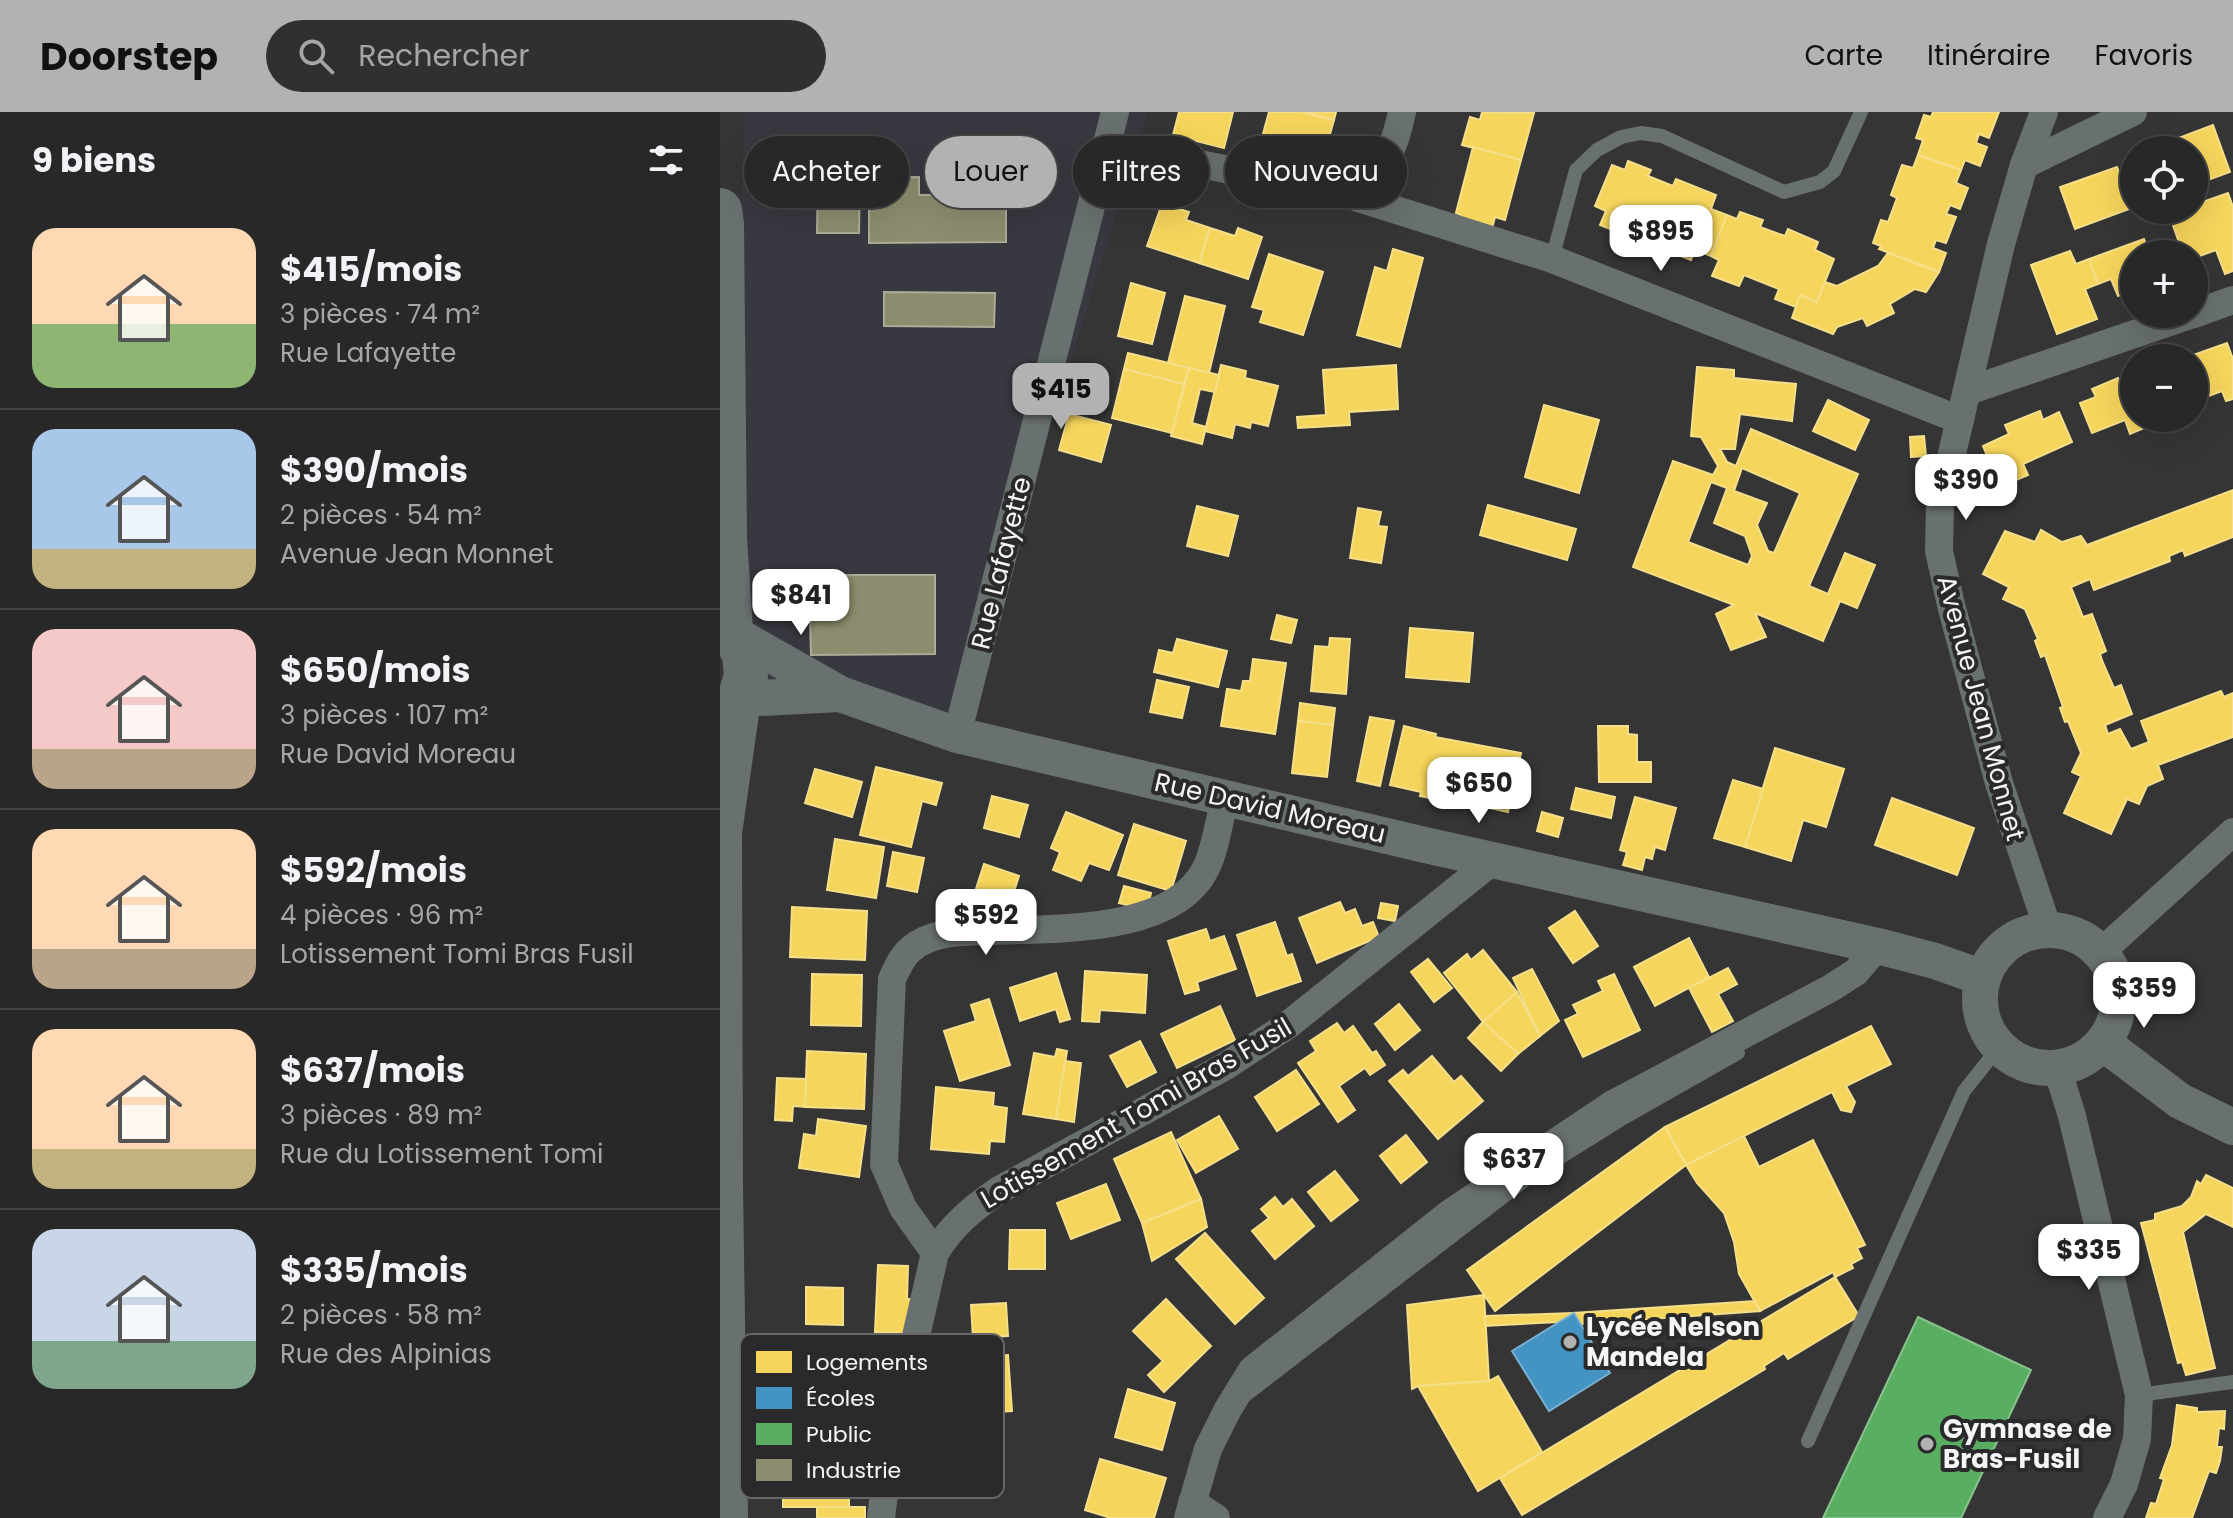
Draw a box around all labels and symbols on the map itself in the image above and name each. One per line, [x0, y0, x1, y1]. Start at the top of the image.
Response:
pin: $895 [1614, 205, 1708, 273]
pin: $415 [1014, 363, 1108, 431]
pin: $390 [1919, 454, 2013, 522]
street label: Rue Lafayette [962, 473, 1040, 653]
pin: $841 [754, 569, 848, 637]
street label: Avenue Jean Monnet [1928, 571, 2034, 845]
pin: $650 [1432, 757, 1526, 825]
street label: Rue David Moreau [1151, 764, 1389, 852]
pin: $592 [939, 889, 1033, 957]
pin: $359 [2097, 962, 2191, 1030]
street label: Lotissement Tomi Bras Fusil [974, 1009, 1298, 1217]
pin: $637 [1467, 1133, 1561, 1201]
pin: $335 [2042, 1224, 2136, 1292]
place label: Lycée Nelson Mandela [1586, 1309, 1760, 1375]
marker: Lycée Nelson Mandela [1561, 1333, 1579, 1351]
legend [740, 1334, 1004, 1498]
text: Logements [806, 1347, 928, 1378]
text: Écoles [806, 1383, 875, 1414]
place label: Gymnase de Bras-Fusil [1943, 1411, 2112, 1477]
text: Public [806, 1419, 872, 1450]
marker: Gymnase de Bras-Fusil [1918, 1435, 1936, 1453]
text: Industrie [806, 1455, 901, 1486]

